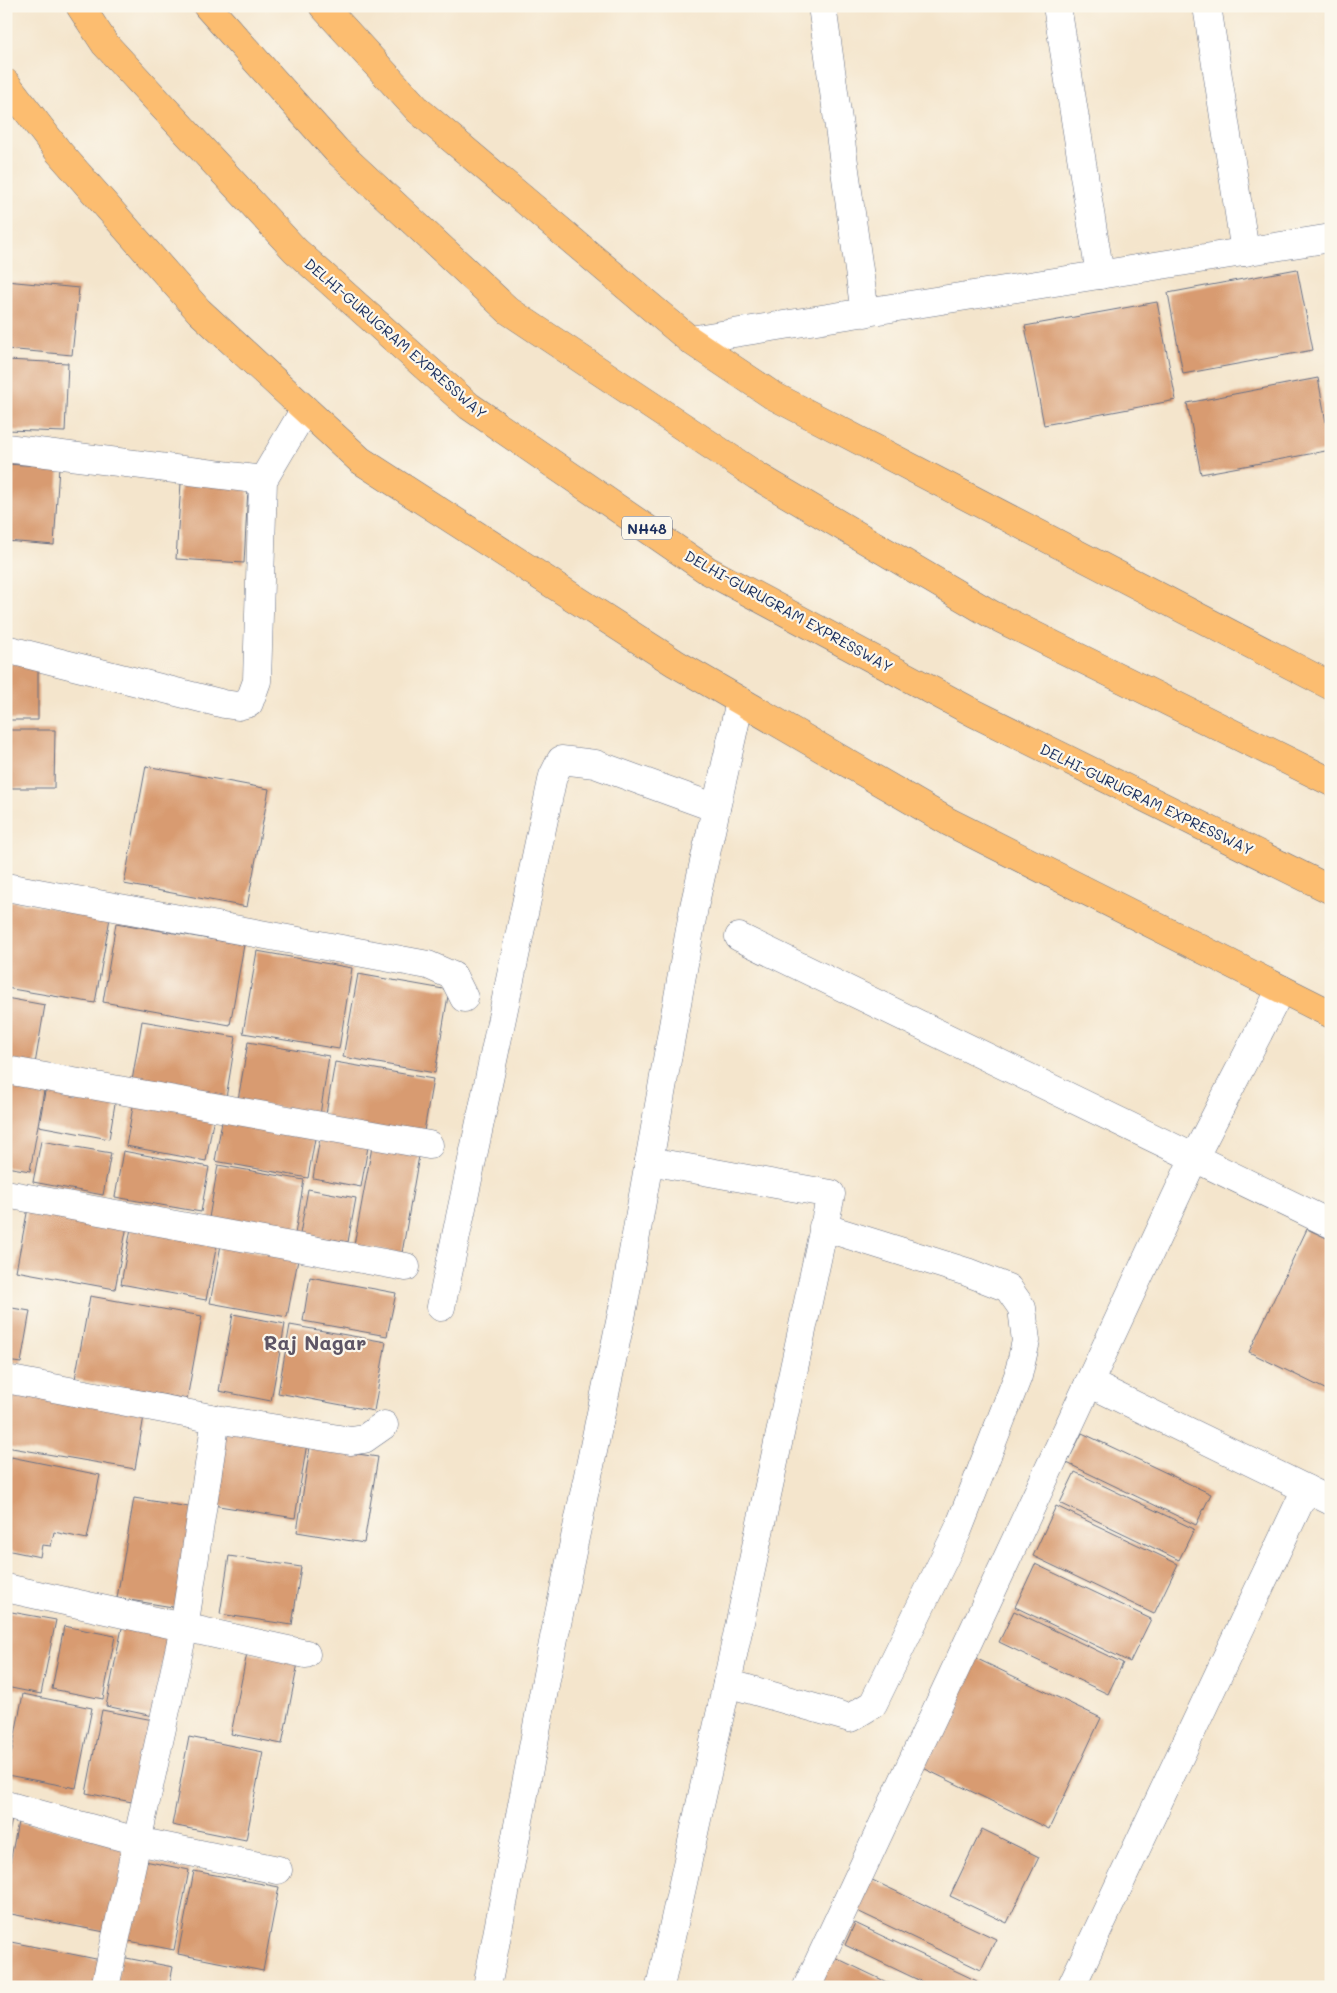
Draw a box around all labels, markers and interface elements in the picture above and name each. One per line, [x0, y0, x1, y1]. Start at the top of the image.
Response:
street label: DELHI-GURUGRAM EXPRESSWAY [301, 253, 491, 423]
road number: NH48 [622, 516, 672, 540]
street label: DELHI-GURUGRAM EXPRESSWAY [681, 545, 897, 677]
street label: DELHI-GURUGRAM EXPRESSWAY [1037, 738, 1257, 860]
district label: Raj Nagar [264, 1329, 366, 1355]

